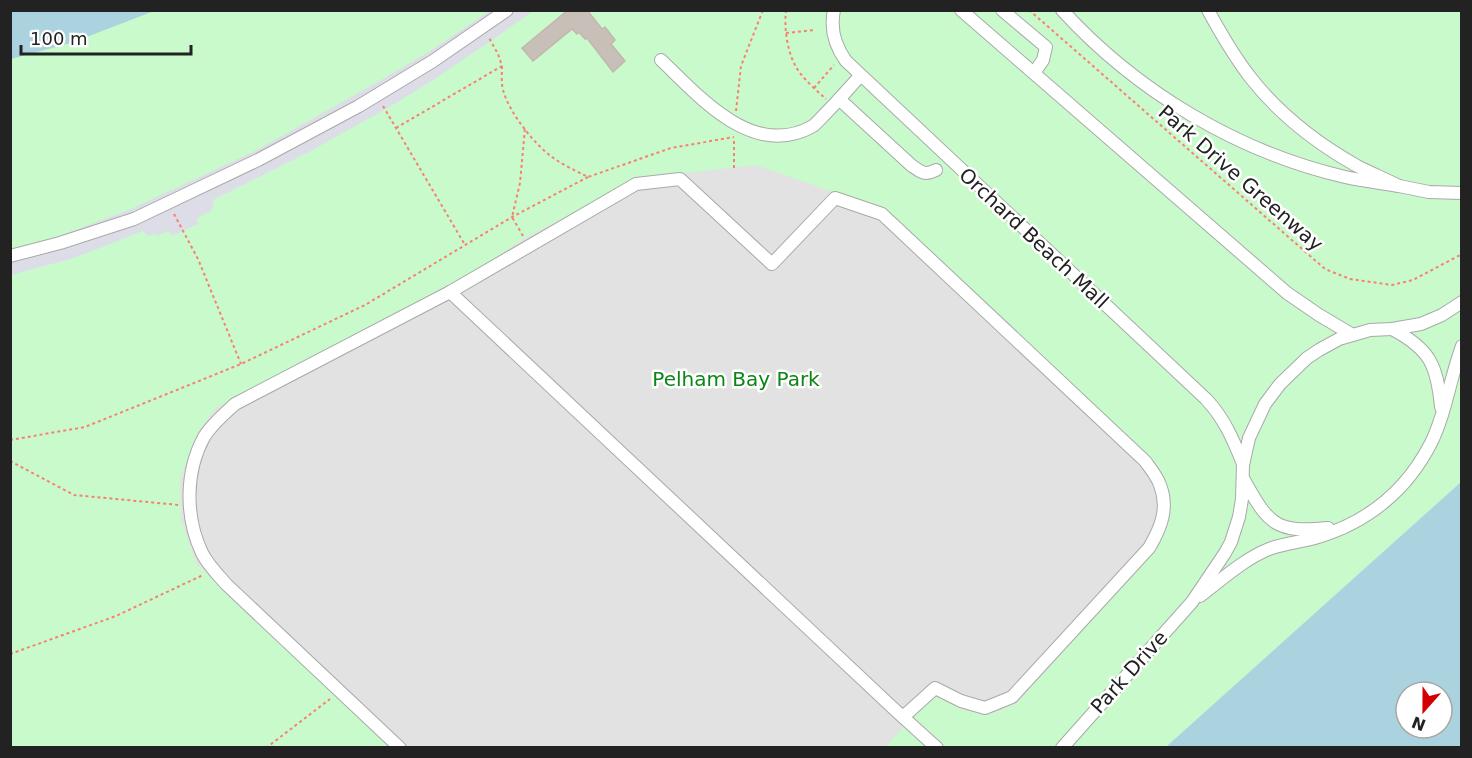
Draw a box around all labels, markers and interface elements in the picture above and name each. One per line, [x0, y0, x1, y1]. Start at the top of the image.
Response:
scale bar [21, 18, 190, 56]
text: 100 m [30, 28, 88, 49]
street label: Park Drive Greenway [1154, 100, 1328, 256]
street label: Orchard Beach Mall [954, 163, 1114, 313]
park label: Pelham Bay Park [652, 367, 820, 391]
street label: Park Drive [1086, 626, 1172, 718]
north arrow [1394, 680, 1454, 740]
text: N [1409, 712, 1428, 735]

